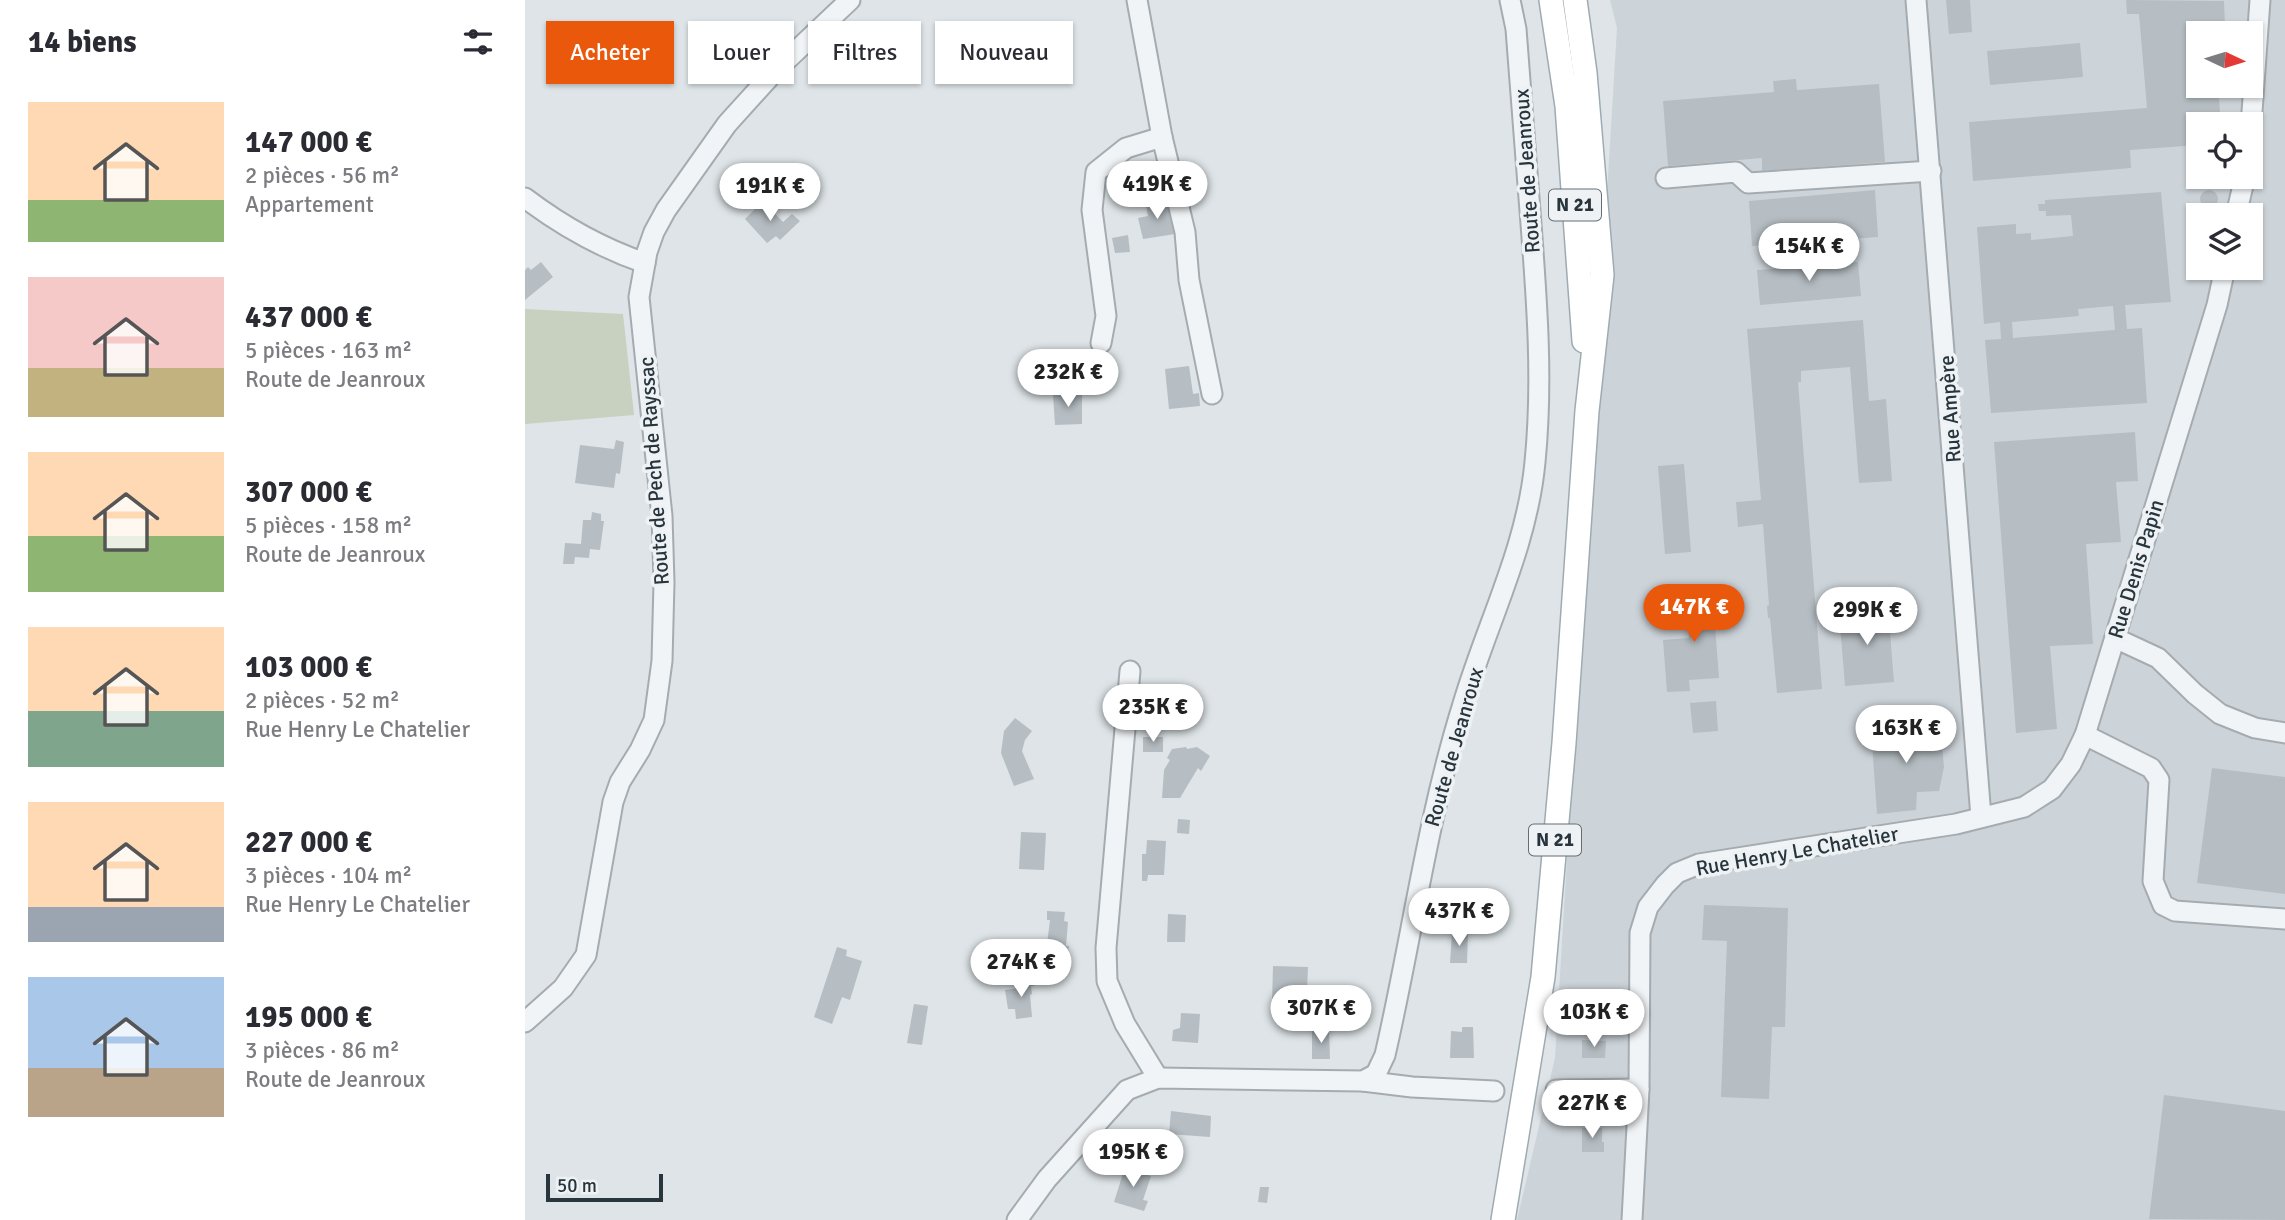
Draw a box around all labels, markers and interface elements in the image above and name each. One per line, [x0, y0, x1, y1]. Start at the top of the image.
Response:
chip: Acheter [546, 21, 674, 84]
chip: Louer [688, 21, 794, 84]
chip: Filtres [808, 21, 921, 84]
chip: Nouveau [935, 21, 1073, 84]
north arrow [2186, 21, 2263, 98]
map controls [2186, 21, 2263, 280]
icon: filters [459, 23, 497, 61]
text: 14 biens [28, 24, 137, 61]
street label: Route de Jeanroux [1508, 88, 1546, 254]
button: locate [2186, 112, 2263, 189]
text: 147 000 € [245, 124, 372, 161]
icon: home [84, 130, 168, 214]
text: 2 pièces · 56 m² [245, 161, 400, 190]
pin: 419K € [1100, 162, 1214, 221]
pin: 191K € [713, 164, 827, 223]
text: 419K € [1122, 169, 1192, 198]
text: 191K € [735, 171, 805, 200]
text: Appartement [245, 190, 374, 219]
road number: N 21 [1549, 190, 1601, 220]
button: layers [2186, 203, 2263, 280]
pin: 154K € [1752, 224, 1866, 283]
text: 154K € [1774, 231, 1844, 260]
text: 437 000 € [245, 299, 372, 336]
icon: home [84, 305, 168, 389]
text: 5 pièces · 163 m² [245, 336, 412, 365]
pin: 232K € [1011, 350, 1125, 409]
street label: Rue Ampère [1933, 354, 1967, 464]
street label: Route de Pech de Rayssac [633, 356, 675, 586]
text: 232K € [1033, 357, 1103, 386]
text: Route de Jeanroux [245, 365, 425, 394]
text: 307 000 € [245, 474, 372, 511]
icon: home [84, 480, 168, 564]
street label: Rue Denis Papin [2102, 496, 2170, 642]
text: 5 pièces · 158 m² [245, 511, 412, 540]
text: Route de Jeanroux [245, 540, 425, 569]
pin: 147K € [1637, 584, 1751, 644]
pin: 299K € [1810, 588, 1924, 647]
text: 147K € [1659, 592, 1729, 621]
text: 299K € [1832, 595, 1902, 624]
text: 103 000 € [245, 649, 372, 686]
icon: home [84, 655, 168, 739]
street label: Route de Jeanroux [1419, 664, 1489, 830]
pin: 235K € [1096, 684, 1210, 744]
text: 2 pièces · 52 m² [245, 686, 400, 715]
text: 235K € [1118, 692, 1188, 721]
pin: 163K € [1849, 706, 1963, 765]
text: 163K € [1871, 713, 1941, 742]
text: Rue Henry Le Chatelier [245, 715, 470, 744]
street label: Rue Henry Le Chatelier [1694, 820, 1901, 882]
text: 227 000 € [245, 824, 372, 861]
road number: N 21 [1529, 824, 1581, 856]
icon: home [84, 830, 168, 914]
text: 3 pièces · 104 m² [245, 861, 412, 890]
pin: 437K € [1402, 888, 1516, 948]
text: Rue Henry Le Chatelier [245, 890, 470, 919]
text: 437K € [1424, 896, 1494, 925]
pin: 274K € [964, 940, 1078, 999]
text: 274K € [986, 947, 1056, 976]
pin: 307K € [1264, 986, 1378, 1045]
pin: 103K € [1537, 990, 1651, 1049]
text: 307K € [1286, 993, 1356, 1022]
text: 103K € [1559, 997, 1629, 1026]
text: 195 000 € [245, 999, 372, 1036]
icon: home [84, 1005, 168, 1089]
text: 3 pièces · 86 m² [245, 1036, 400, 1065]
text: Route de Jeanroux [245, 1065, 425, 1094]
pin: 227K € [1535, 1080, 1649, 1140]
text: 227K € [1557, 1088, 1627, 1117]
pin: 195K € [1076, 1130, 1190, 1189]
text: 195K € [1098, 1137, 1168, 1166]
scale bar [546, 1171, 663, 1203]
text: 50 m [557, 1174, 597, 1198]

